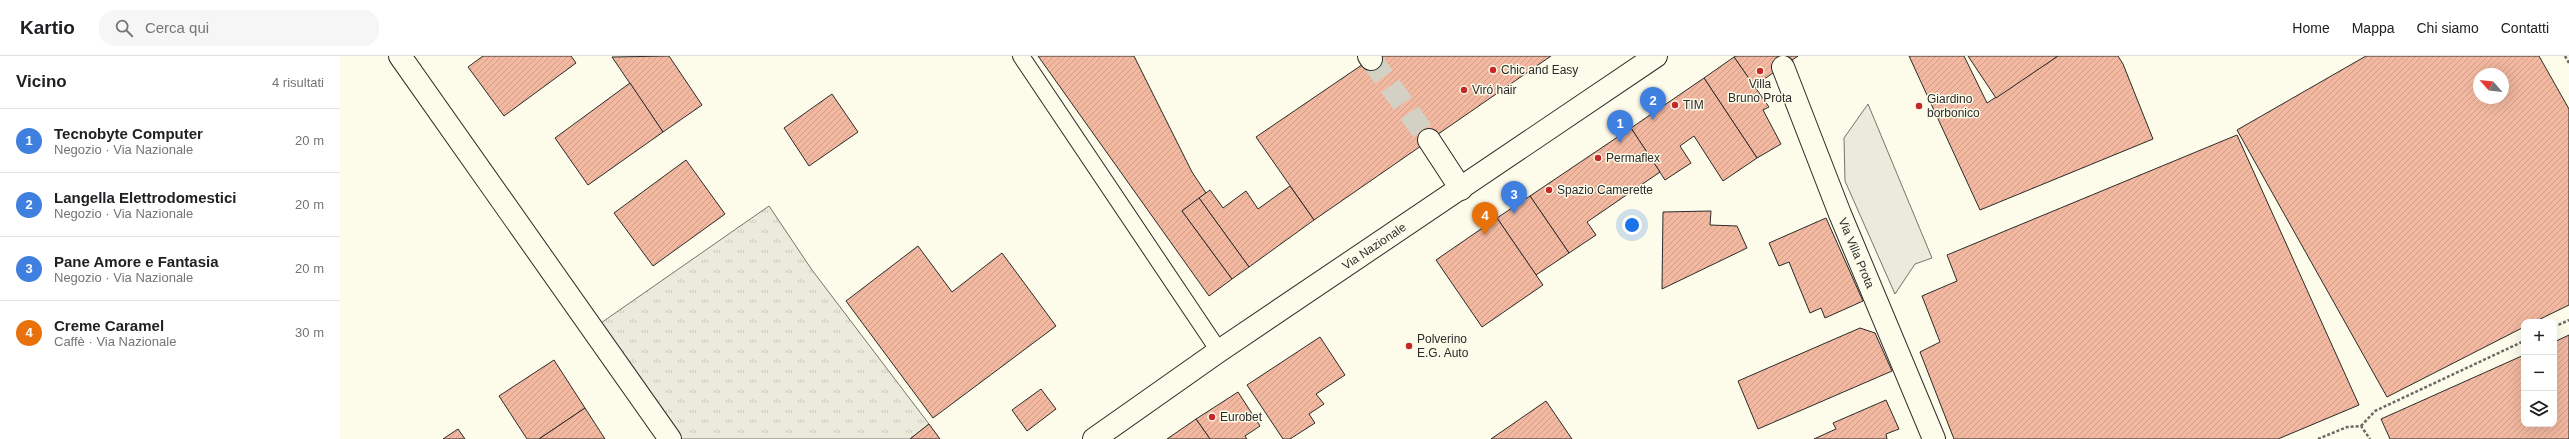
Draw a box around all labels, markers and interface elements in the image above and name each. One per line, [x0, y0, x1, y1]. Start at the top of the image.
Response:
search box [99, 10, 379, 46]
text: Kartio [20, 17, 75, 38]
icon: search [113, 17, 135, 39]
text: Cerca qui [145, 19, 209, 36]
text: Home [2292, 20, 2330, 36]
text: Mappa [2352, 20, 2395, 36]
text: Chi siamo [2417, 20, 2479, 36]
text: Contatti [2501, 20, 2549, 36]
place label: Chic and Easy [1501, 63, 1578, 77]
marker: Chic and Easy [1488, 65, 1498, 75]
marker: Villa Bruno Prota [1755, 66, 1765, 76]
north arrow [2473, 68, 2509, 104]
text: Vicino [16, 72, 67, 91]
text: 4 risultati [272, 75, 324, 90]
place label: Villa Bruno Prota [1728, 77, 1792, 105]
place label: Viró hair [1472, 83, 1516, 97]
marker: Viró hair [1459, 85, 1469, 95]
pin: 2 [1640, 87, 1666, 120]
place label: Giardino borbonico [1927, 92, 1980, 120]
place label: TIM [1683, 98, 1704, 112]
marker: TIM [1670, 100, 1680, 110]
marker: Giardino borbonico [1914, 101, 1924, 111]
pin: 1 [1607, 110, 1633, 143]
text: Tecnobyte Computer [54, 125, 203, 142]
text: 1 [25, 133, 33, 148]
text: 20 m [295, 133, 324, 148]
text: Negozio · Via Nazionale [54, 142, 193, 157]
place label: Permaflex [1606, 151, 1660, 165]
marker: Permaflex [1593, 153, 1603, 163]
pin: 3 [1501, 181, 1527, 214]
place label: Spazio Camerette [1557, 183, 1653, 197]
marker: Spazio Camerette [1544, 185, 1554, 195]
text: Langella Elettrodomestici [54, 189, 237, 206]
text: 2 [25, 197, 33, 212]
text: 20 m [295, 197, 324, 212]
pin: 4 [1472, 202, 1498, 235]
text: Negozio · Via Nazionale [54, 206, 193, 221]
your location [1622, 215, 1642, 235]
street label: Via Villa Prota [1835, 216, 1877, 291]
street label: Via Nazionale [1340, 220, 1409, 273]
text: Pane Amore e Fantasia [54, 253, 219, 270]
text: 3 [25, 261, 33, 276]
text: 20 m [295, 261, 324, 276]
text: Negozio · Via Nazionale [54, 270, 193, 285]
text: Creme Caramel [54, 317, 164, 334]
map controls [2521, 319, 2557, 427]
button: + [2521, 319, 2557, 355]
text: 4 [25, 325, 33, 340]
text: 30 m [295, 325, 324, 340]
place label: Polverino E.G. Auto [1417, 332, 1469, 360]
text: Caffè · Via Nazionale [54, 334, 176, 349]
marker: Polverino E.G. Auto [1404, 341, 1414, 351]
button: − [2521, 355, 2557, 391]
button: layers [2521, 391, 2557, 427]
place label: Eurobet [1220, 410, 1263, 424]
marker: Eurobet [1207, 412, 1217, 422]

